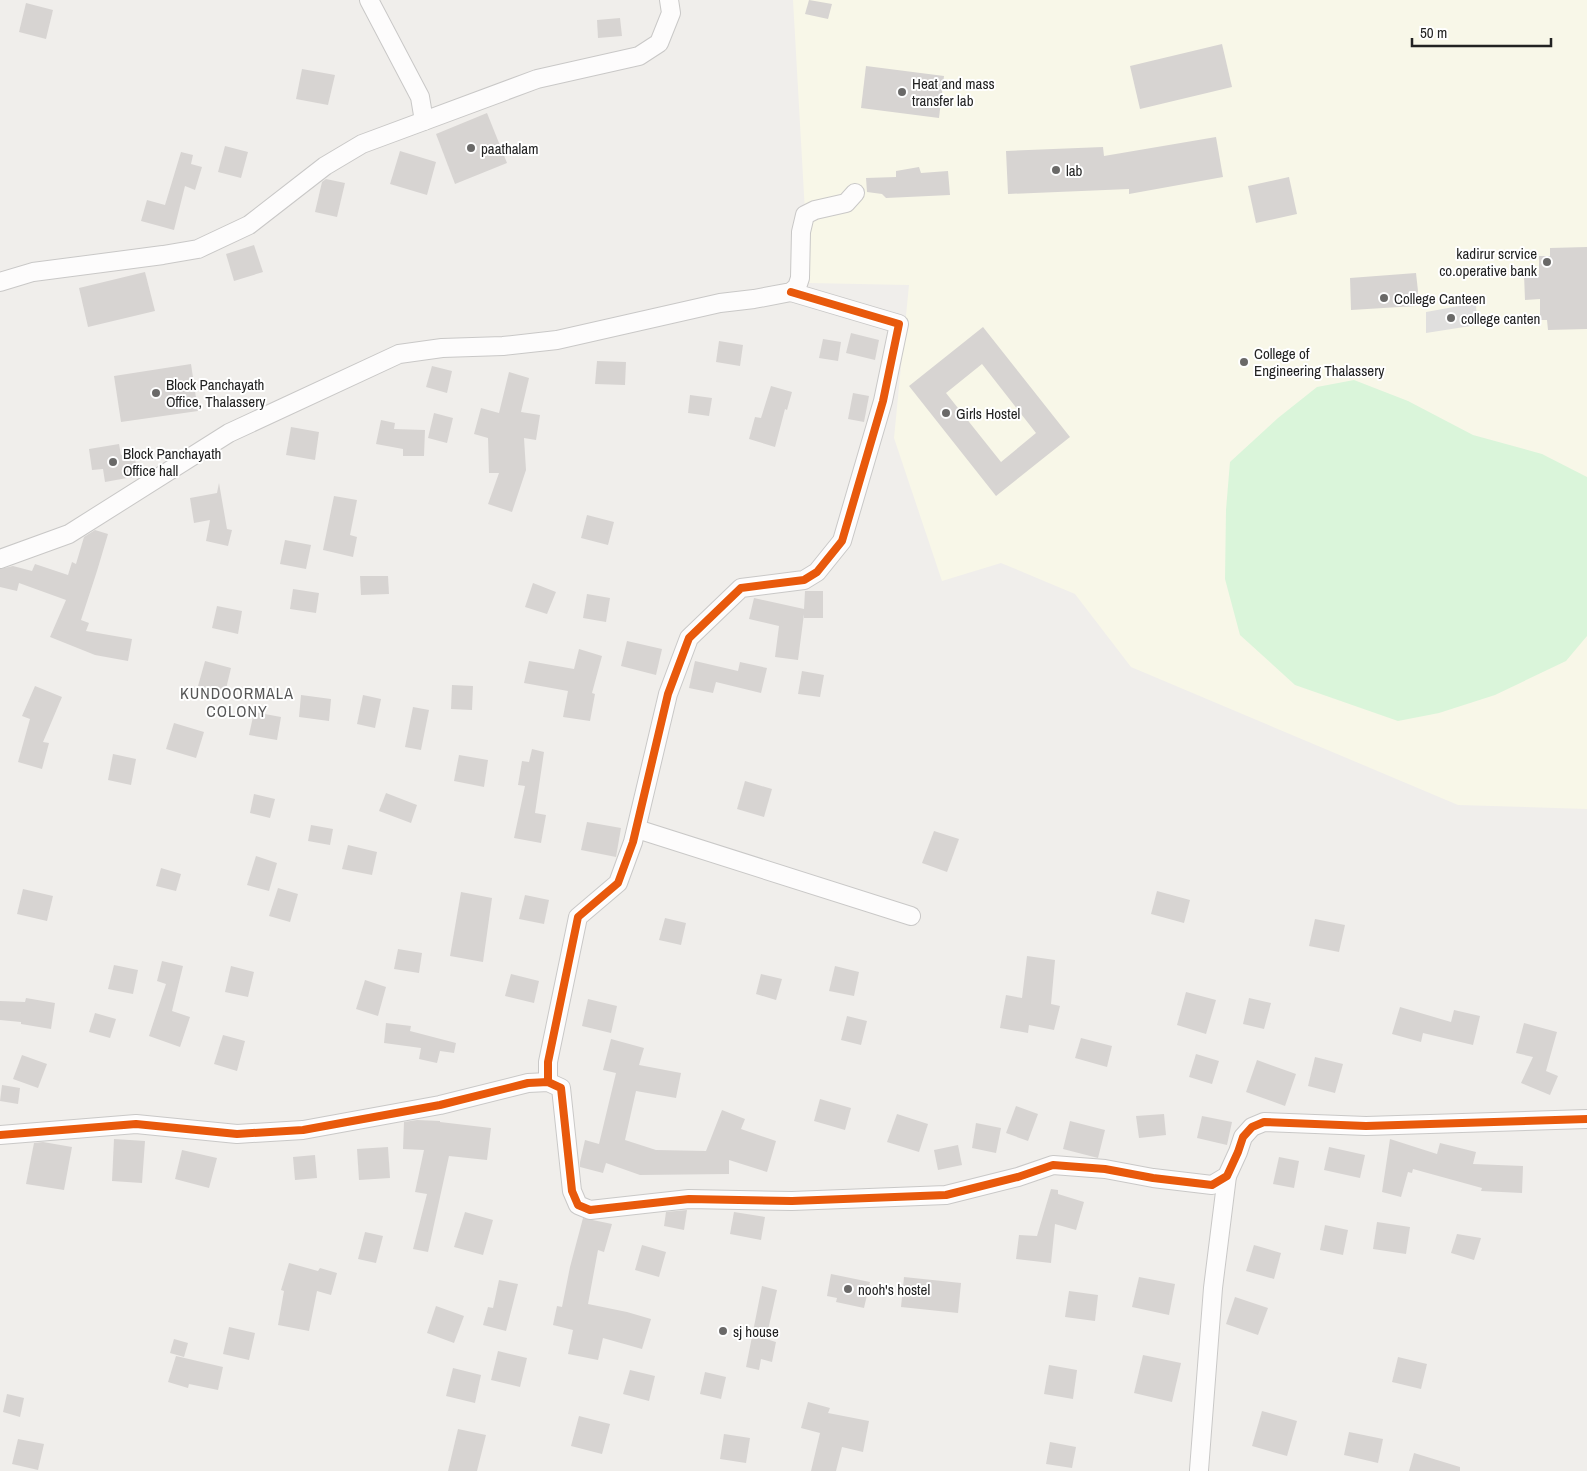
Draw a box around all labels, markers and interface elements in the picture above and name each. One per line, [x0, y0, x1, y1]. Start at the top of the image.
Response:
scale bar [1412, 15, 1551, 47]
text: 50 m [1420, 22, 1447, 43]
place label: Heat and mass transfer lab [912, 73, 995, 111]
marker: Heat and mass transfer lab [896, 86, 908, 98]
place label: paathalam [481, 138, 538, 159]
marker: paathalam [465, 142, 477, 154]
place label: lab [1066, 160, 1083, 181]
marker: lab [1050, 164, 1062, 176]
place label: kadirur scrvice co.operative bank [1439, 243, 1538, 281]
marker: kadirur scrvice co.operative bank [1541, 256, 1553, 268]
place label: College Canteen [1394, 288, 1486, 309]
marker: College Canteen [1378, 292, 1390, 304]
place label: college canten [1461, 308, 1540, 329]
marker: college canten [1445, 312, 1457, 324]
place label: College of Engineering Thalassery [1254, 343, 1385, 381]
marker: College of Engineering Thalassery [1238, 356, 1250, 368]
place label: Block Panchayath Office, Thalassery [166, 374, 266, 412]
marker: Block Panchayath Office, Thalassery [150, 387, 162, 399]
place label: Girls Hostel [956, 403, 1020, 424]
marker: Girls Hostel [940, 407, 952, 419]
place label: Block Panchayath Office hall [123, 443, 221, 481]
marker: Block Panchayath Office hall [107, 456, 119, 468]
district label: KUNDOORMALA COLONY [180, 682, 294, 722]
place label: nooh's hostel [858, 1279, 930, 1300]
marker: nooh's hostel [842, 1283, 854, 1295]
place label: sj house [733, 1321, 779, 1342]
marker: sj house [717, 1325, 729, 1337]

